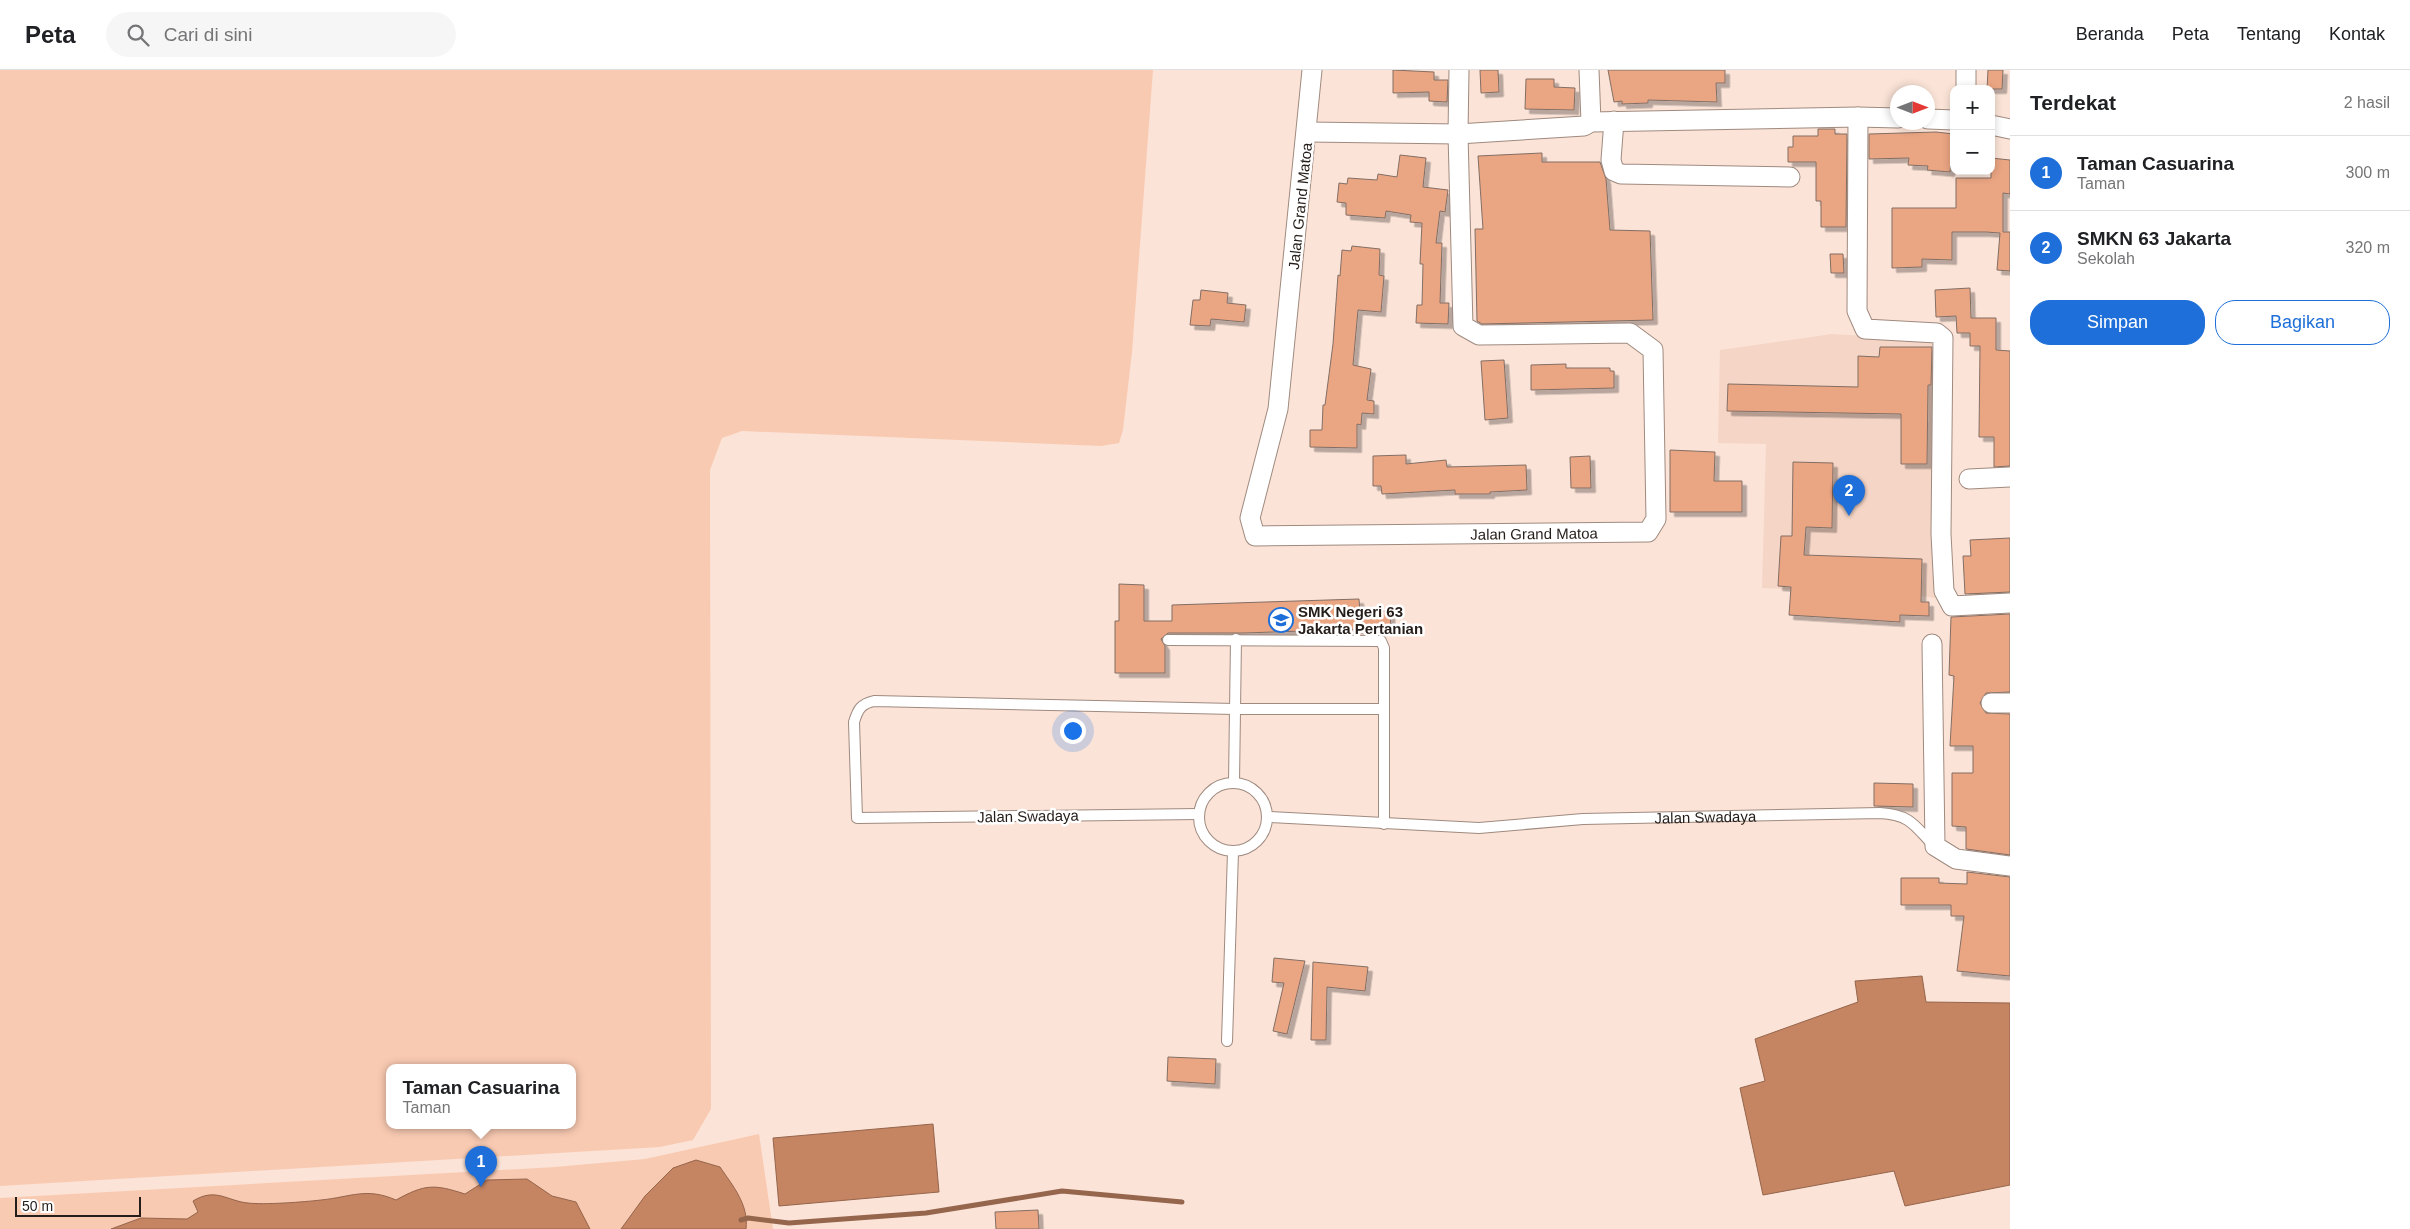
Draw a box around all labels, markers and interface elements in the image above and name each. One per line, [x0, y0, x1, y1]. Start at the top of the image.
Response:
search box [106, 12, 456, 57]
text: Peta [25, 21, 76, 48]
icon: search [124, 21, 152, 49]
text: Cari di sini [164, 24, 252, 45]
text: Beranda [2076, 24, 2144, 44]
text: Peta [2172, 24, 2209, 44]
text: Tentang [2237, 24, 2301, 44]
text: Kontak [2329, 24, 2385, 44]
north arrow [1890, 85, 1935, 130]
map controls [1950, 85, 1995, 175]
button: + [1950, 85, 1995, 130]
text: Terdekat [2030, 91, 2116, 114]
text: 2 hasil [2344, 94, 2390, 111]
button: − [1950, 130, 1995, 175]
street label: Jalan Grand Matoa [1285, 141, 1315, 270]
text: Taman Casuarina [2077, 153, 2234, 174]
text: 1 [2042, 164, 2050, 181]
text: 300 m [2346, 164, 2390, 181]
text: Taman [2077, 175, 2125, 192]
text: SMKN 63 Jakarta [2077, 228, 2231, 249]
text: 2 [2042, 239, 2050, 256]
text: 320 m [2346, 239, 2390, 256]
text: Sekolah [2077, 250, 2135, 267]
button: Simpan [2030, 300, 2205, 345]
button: Bagikan [2215, 300, 2390, 345]
pin: 2 [1833, 475, 1865, 516]
street label: Jalan Grand Matoa [1470, 524, 1599, 542]
place label: SMK Negeri 63 Jakarta Pertanian [1298, 603, 1423, 637]
school or university icon: SMK Negeri 63 Jakarta Pertanian [1268, 607, 1294, 633]
your location [1060, 718, 1086, 744]
street label: Jalan Swadaya [977, 807, 1080, 825]
street label: Jalan Swadaya [1654, 807, 1757, 826]
popup [386, 1064, 576, 1129]
text: Taman Casuarina [403, 1077, 559, 1098]
text: Taman [403, 1099, 451, 1116]
pin: 1 [465, 1146, 497, 1187]
scale bar [15, 1194, 141, 1217]
text: 50 m [22, 1198, 53, 1214]

